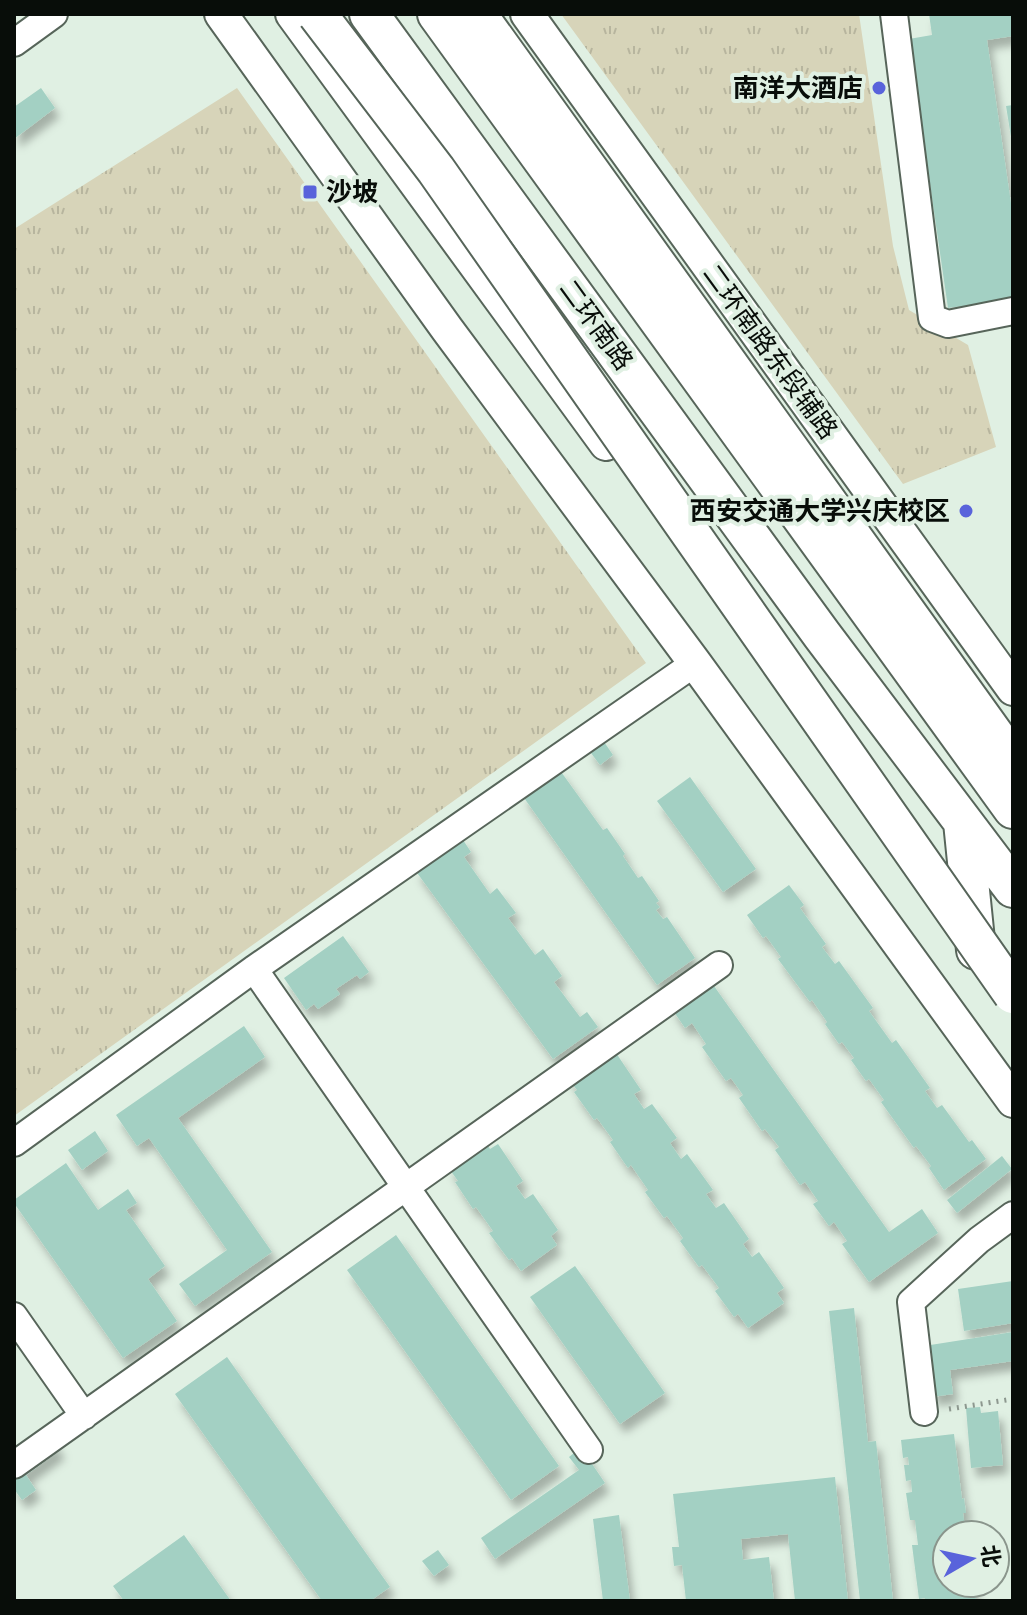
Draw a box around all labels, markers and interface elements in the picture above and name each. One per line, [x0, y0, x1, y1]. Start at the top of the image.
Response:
place label: 南洋大酒店 [733, 73, 863, 104]
marker: 南洋大酒店 [870, 79, 888, 97]
place label: 沙坡 [326, 177, 378, 208]
marker: 沙坡 [301, 183, 319, 201]
street label: 二环南路东段辅路 [696, 259, 844, 445]
street label: 二环南路 [553, 274, 639, 376]
place label: 西安交通大学兴庆校区 [690, 496, 950, 527]
marker: 西安交通大学兴庆校区 [957, 502, 975, 520]
north arrow [931, 1519, 1011, 1599]
text: 北 [975, 1543, 1005, 1569]

